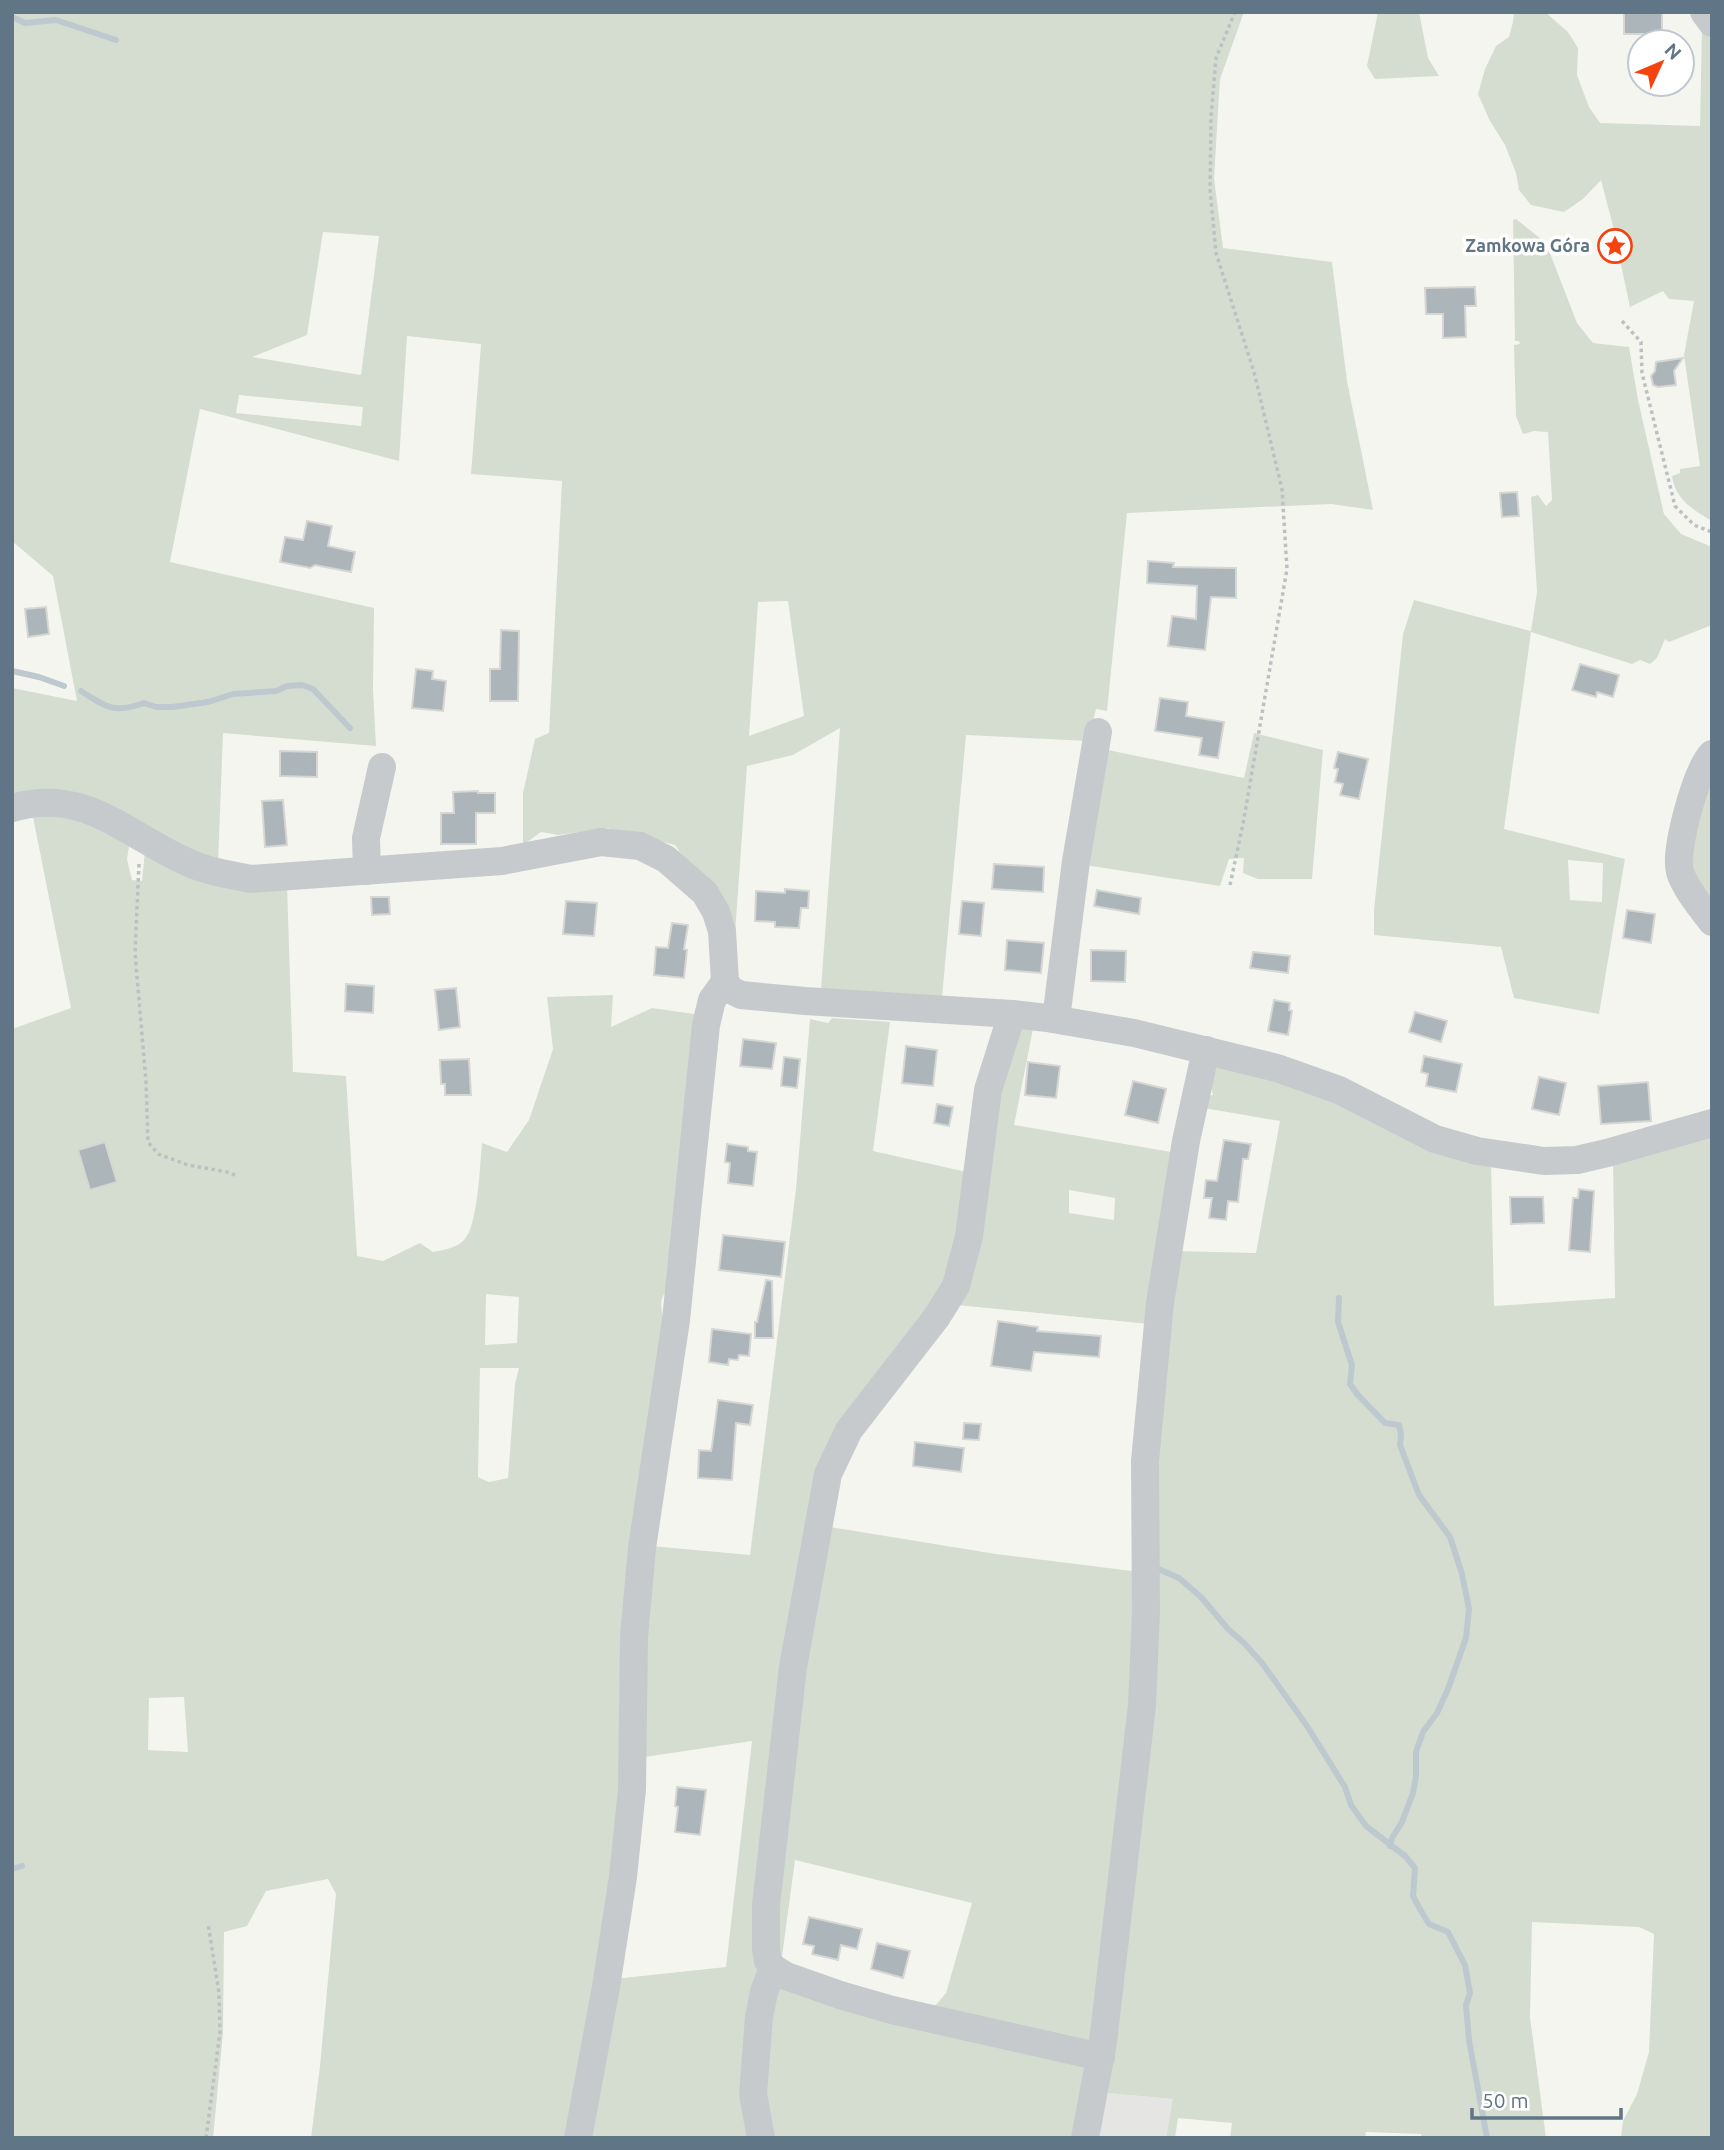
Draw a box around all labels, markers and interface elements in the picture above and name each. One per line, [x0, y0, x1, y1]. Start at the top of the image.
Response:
north arrow [1626, 28, 1696, 98]
text: N [1660, 38, 1686, 64]
place icon: Zamkowa Góra [1596, 227, 1634, 265]
place label: Zamkowa Góra [1465, 235, 1590, 255]
scale bar [1472, 2076, 1621, 2120]
text: 50 m [1482, 2088, 1529, 2112]

